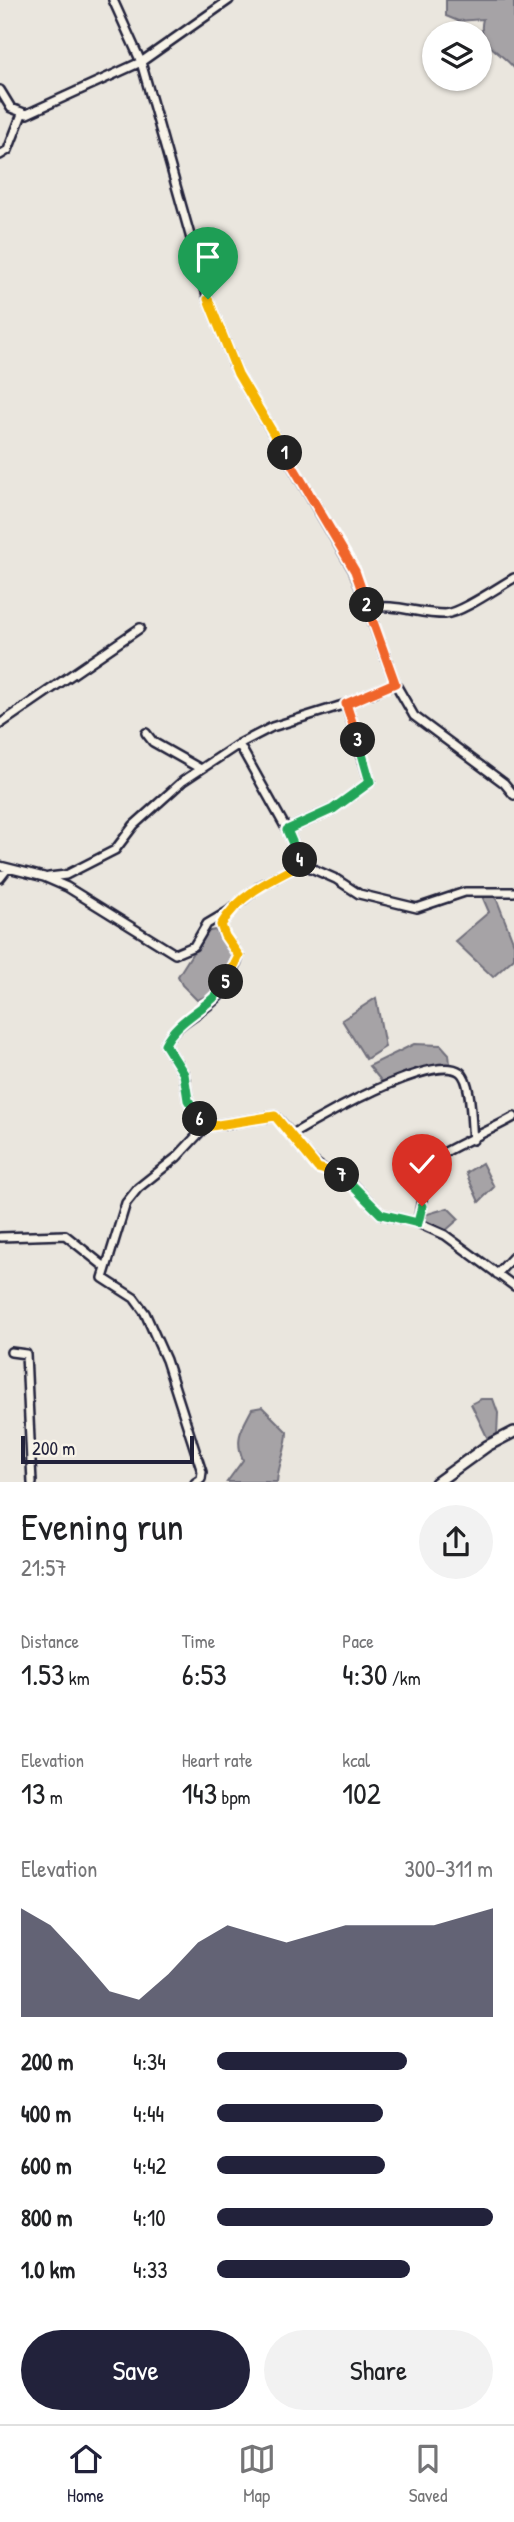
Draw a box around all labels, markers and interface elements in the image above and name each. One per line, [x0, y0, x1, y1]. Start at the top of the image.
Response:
map controls [422, 21, 492, 91]
button: layers [422, 21, 492, 91]
pin [178, 227, 238, 299]
icon: arrive [189, 238, 227, 276]
pin: 1 [268, 435, 302, 470]
text: 1 [281, 439, 288, 465]
pin: 2 [350, 588, 384, 622]
text: 2 [362, 591, 371, 617]
pin: 3 [340, 722, 376, 758]
text: 3 [353, 726, 362, 752]
pin: 4 [282, 842, 318, 878]
text: 4 [296, 846, 303, 872]
pin: 5 [208, 964, 244, 1000]
text: 5 [221, 968, 230, 994]
pin: 6 [182, 1102, 218, 1136]
text: 6 [196, 1105, 203, 1131]
pin [392, 1134, 452, 1206]
icon: check [403, 1145, 441, 1183]
pin: 7 [324, 1158, 360, 1192]
text: 7 [337, 1161, 346, 1187]
scale bar [21, 1434, 194, 1465]
text: 200 m [32, 1435, 75, 1461]
text: Evening run [21, 1500, 184, 1552]
button: share [419, 1505, 493, 1579]
text: 21:57 [21, 1552, 67, 1583]
text: Distance [21, 1628, 79, 1654]
text: Time [182, 1628, 215, 1654]
text: Pace [342, 1628, 374, 1654]
text: 1.53 [21, 1654, 64, 1694]
text: 6:53 [182, 1654, 227, 1694]
text: 4:30 [342, 1654, 387, 1694]
text: km [64, 1665, 90, 1691]
text: /km [387, 1665, 421, 1691]
text: Elevation [21, 1747, 84, 1773]
text: Heart rate [182, 1747, 253, 1773]
text: kcal [342, 1747, 370, 1773]
text: 13 [21, 1773, 45, 1813]
text: 143 [182, 1773, 217, 1813]
text: 102 [342, 1773, 381, 1813]
text: m [45, 1784, 63, 1810]
text: bpm [217, 1784, 251, 1810]
text: Elevation [21, 1853, 97, 1884]
text: 300–311 m [404, 1853, 493, 1884]
text: 200 m [21, 2046, 73, 2077]
text: 4:34 [133, 2046, 166, 2077]
text: 400 m [21, 2098, 71, 2129]
text: 4:44 [133, 2098, 164, 2129]
text: 600 m [21, 2150, 72, 2181]
text: 4:42 [133, 2150, 166, 2181]
text: 800 m [21, 2202, 73, 2233]
text: 4:10 [133, 2202, 166, 2233]
text: 1.0 km [21, 2254, 75, 2285]
text: 4:33 [133, 2254, 168, 2285]
button: Save [21, 2330, 250, 2410]
button: Share [264, 2330, 493, 2410]
tab: Home [67, 2440, 105, 2508]
tab: Map [238, 2440, 276, 2508]
tab: Saved [409, 2440, 447, 2508]

